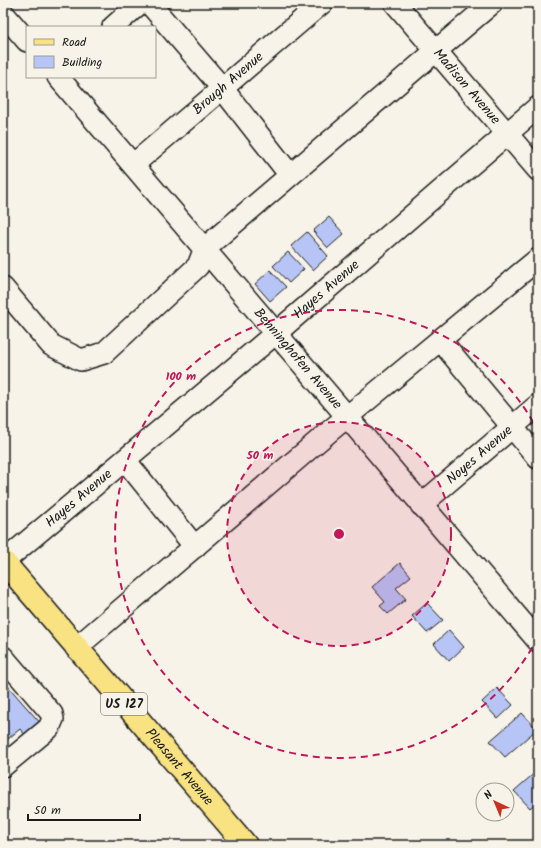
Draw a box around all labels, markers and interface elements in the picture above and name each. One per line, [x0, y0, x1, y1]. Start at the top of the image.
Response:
legend [26, 26, 156, 78]
text: Road [62, 33, 87, 52]
street label: Madison Avenue [427, 43, 506, 130]
street label: Brough Avenue [188, 46, 269, 120]
text: Building [62, 53, 102, 72]
street label: Hayes Avenue [288, 254, 365, 324]
street label: Benninghofen Avenue [248, 303, 348, 415]
text: 100 m [166, 367, 196, 386]
street label: Noyes Avenue [441, 420, 518, 490]
text: 50 m [246, 446, 274, 465]
street label: Hayes Avenue [40, 463, 118, 533]
centre of rings [332, 527, 346, 541]
road number: US 127 [101, 693, 147, 715]
street label: Pleasant Avenue [140, 723, 219, 811]
north arrow [475, 782, 515, 822]
text: N [480, 787, 498, 804]
scale bar [28, 796, 140, 822]
text: 50 m [34, 801, 61, 820]

